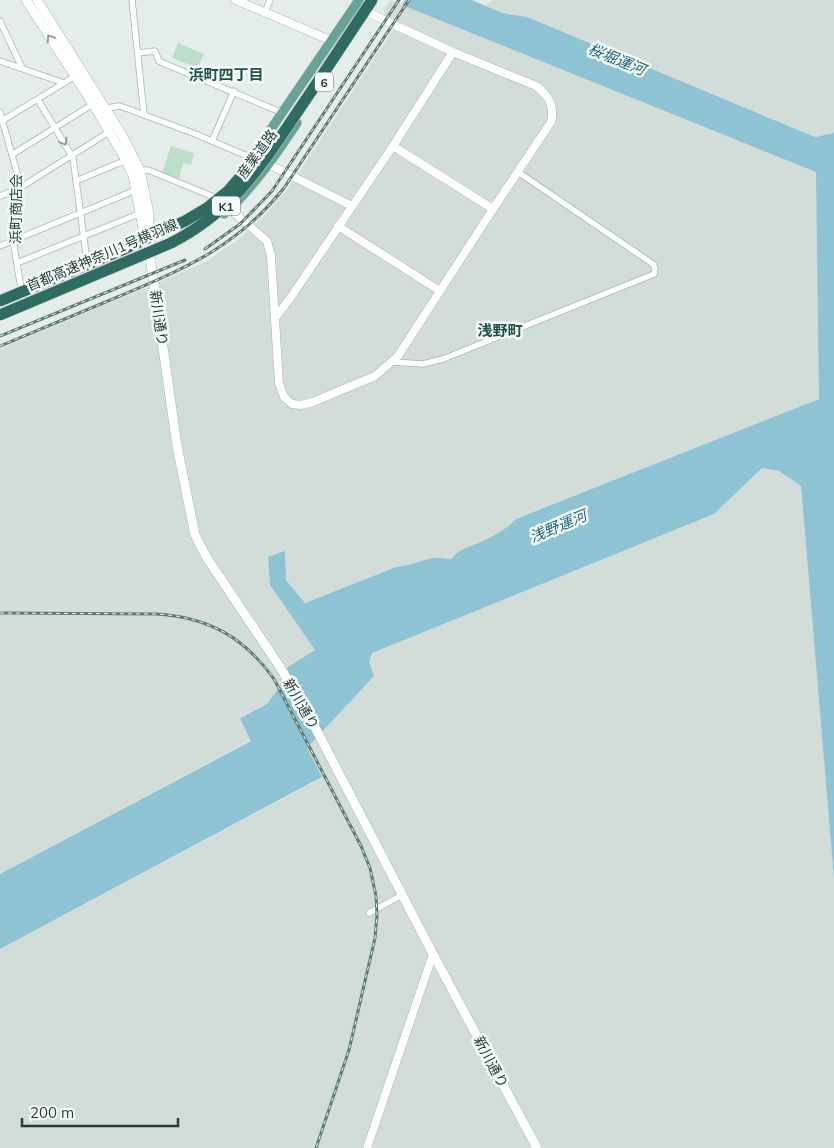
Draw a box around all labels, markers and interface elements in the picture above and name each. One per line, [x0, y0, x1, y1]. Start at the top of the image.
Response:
one-way arrow [47, 35, 56, 44]
water label: 桜堀運河 [586, 39, 651, 80]
district label: 浜町四丁目 [188, 65, 264, 84]
road number: 6 [315, 72, 333, 91]
street label: 産業道路 [233, 126, 281, 182]
one-way arrow [57, 136, 67, 145]
street label: 浜町商店会 [6, 174, 26, 244]
road number: K1 [212, 197, 240, 216]
street label: 首都高速神奈川1号横羽線 [24, 215, 180, 295]
street label: 新川通り [146, 289, 172, 347]
district label: 浅野町 [477, 321, 523, 340]
water label: 浅野運河 [527, 504, 592, 546]
street label: 新川通り [279, 675, 323, 733]
street label: 新川通り [470, 1033, 512, 1091]
scale bar [22, 1096, 179, 1128]
text: 200 m [30, 1103, 74, 1122]

